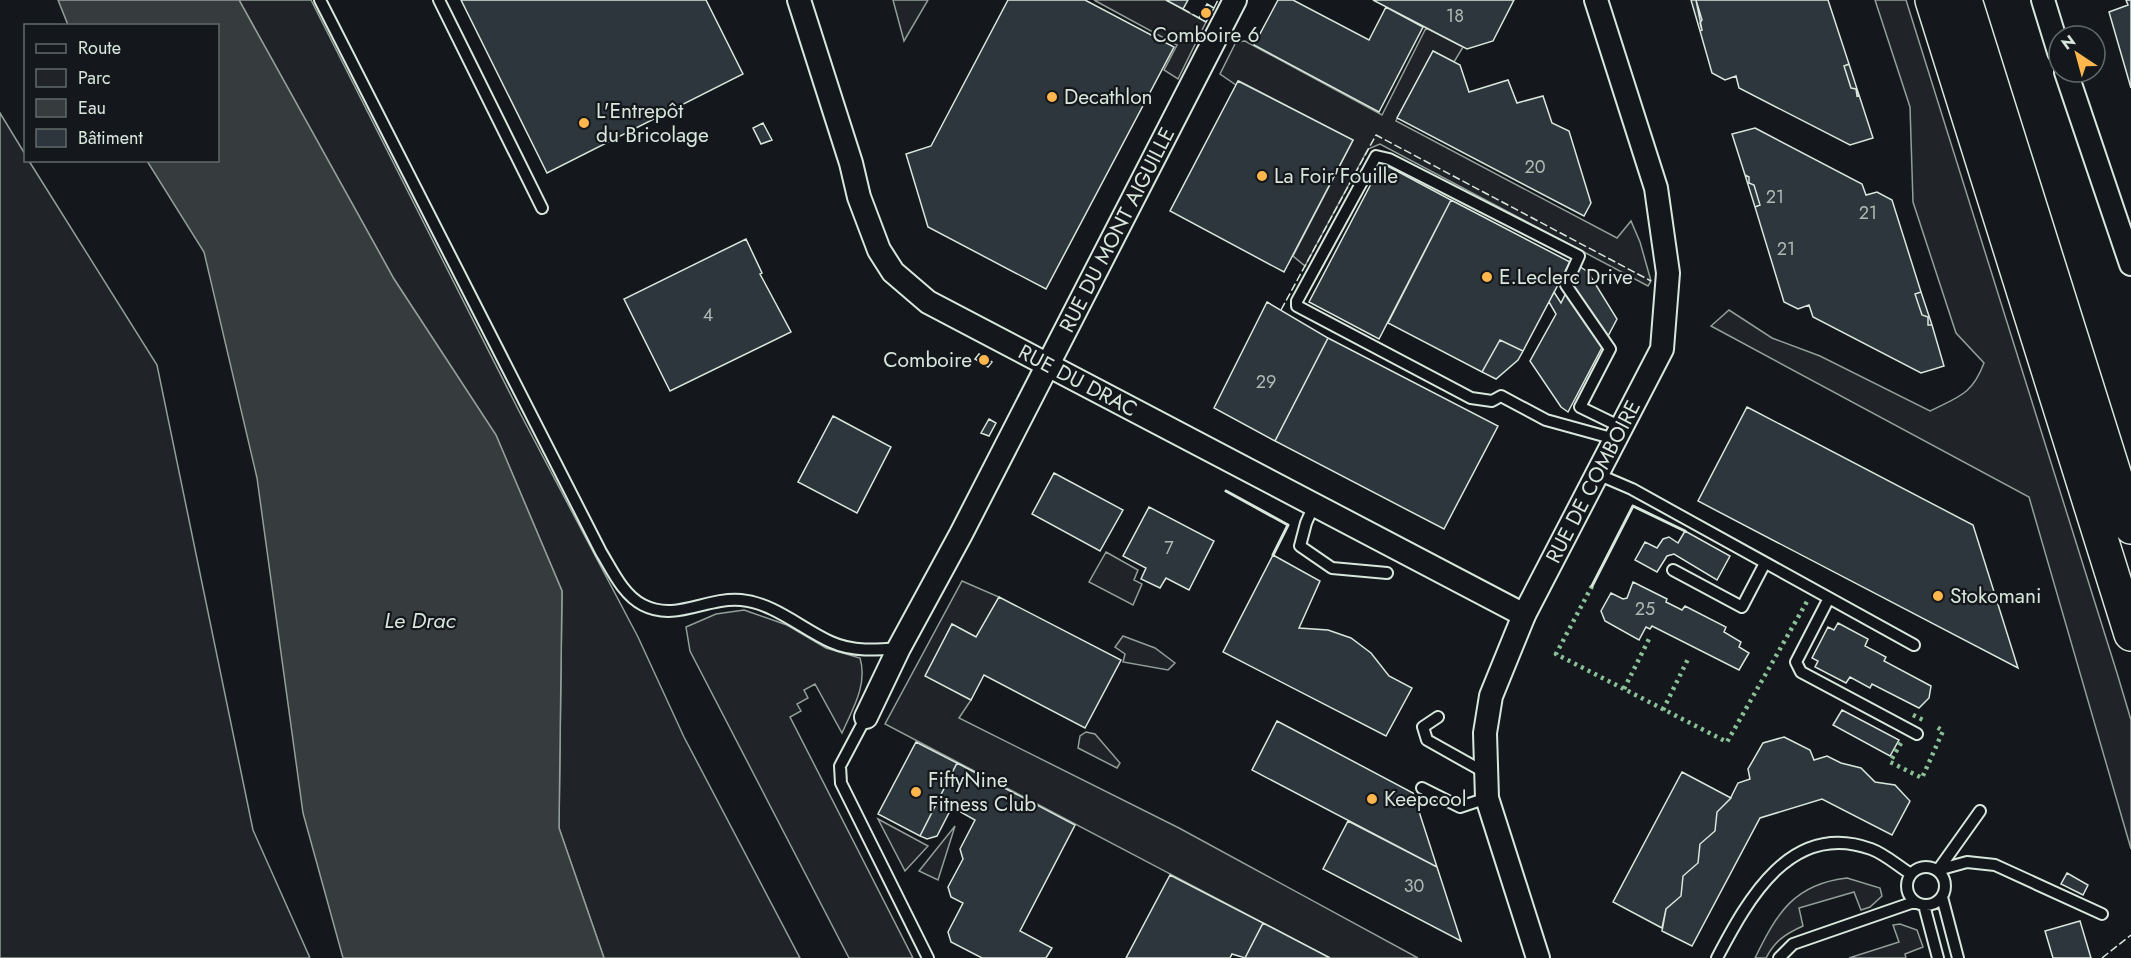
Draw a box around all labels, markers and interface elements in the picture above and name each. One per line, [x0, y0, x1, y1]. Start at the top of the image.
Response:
house number: 18 [1446, 3, 1464, 29]
marker: Comboire 6 [1199, 6, 1213, 20]
place label: Comboire 6 [1152, 20, 1260, 50]
legend [24, 24, 219, 162]
north arrow [2047, 24, 2107, 84]
text: N [2057, 29, 2080, 55]
text: Route [78, 35, 121, 61]
text: Parc [78, 65, 111, 91]
place label: Decathlon [1064, 82, 1153, 112]
marker: Decathlon [1045, 90, 1059, 104]
text: Eau [78, 95, 106, 121]
place label: L'Entrepôt du Bricolage [596, 96, 709, 150]
marker: L'Entrepôt du Bricolage [577, 116, 591, 130]
street label: RUE DU MONT AIGUILLE [1052, 122, 1182, 338]
text: Bâtiment [78, 125, 144, 151]
house number: 20 [1524, 154, 1546, 180]
place label: La Foir'Fouille [1274, 161, 1398, 191]
marker: La Foir'Fouille [1255, 169, 1269, 183]
house number: 21 [1766, 184, 1784, 210]
house number: 21 [1859, 200, 1877, 226]
house number: 21 [1777, 236, 1795, 262]
place label: E.Leclerc Drive [1499, 262, 1633, 292]
marker: E.Leclerc Drive [1480, 270, 1494, 284]
house number: 4 [703, 302, 713, 328]
street label: RUE DU DRAC [1013, 337, 1142, 424]
place label: Comboire [883, 345, 972, 375]
marker: Comboire [977, 353, 991, 367]
house number: 29 [1256, 369, 1276, 395]
street label: RUE DE COMBOIRE [1538, 395, 1648, 568]
house number: 7 [1164, 535, 1174, 561]
place label: Stokomani [1950, 581, 2041, 611]
marker: Stokomani [1931, 589, 1945, 603]
house number: 25 [1635, 596, 1655, 622]
water label: Le Drac [384, 604, 457, 636]
place label: FiftyNine Fitness Club [928, 765, 1036, 819]
place label: Keepcool [1384, 784, 1467, 814]
marker: FiftyNine Fitness Club [909, 785, 923, 799]
marker: Keepcool [1365, 792, 1379, 806]
house number: 30 [1404, 873, 1425, 899]

